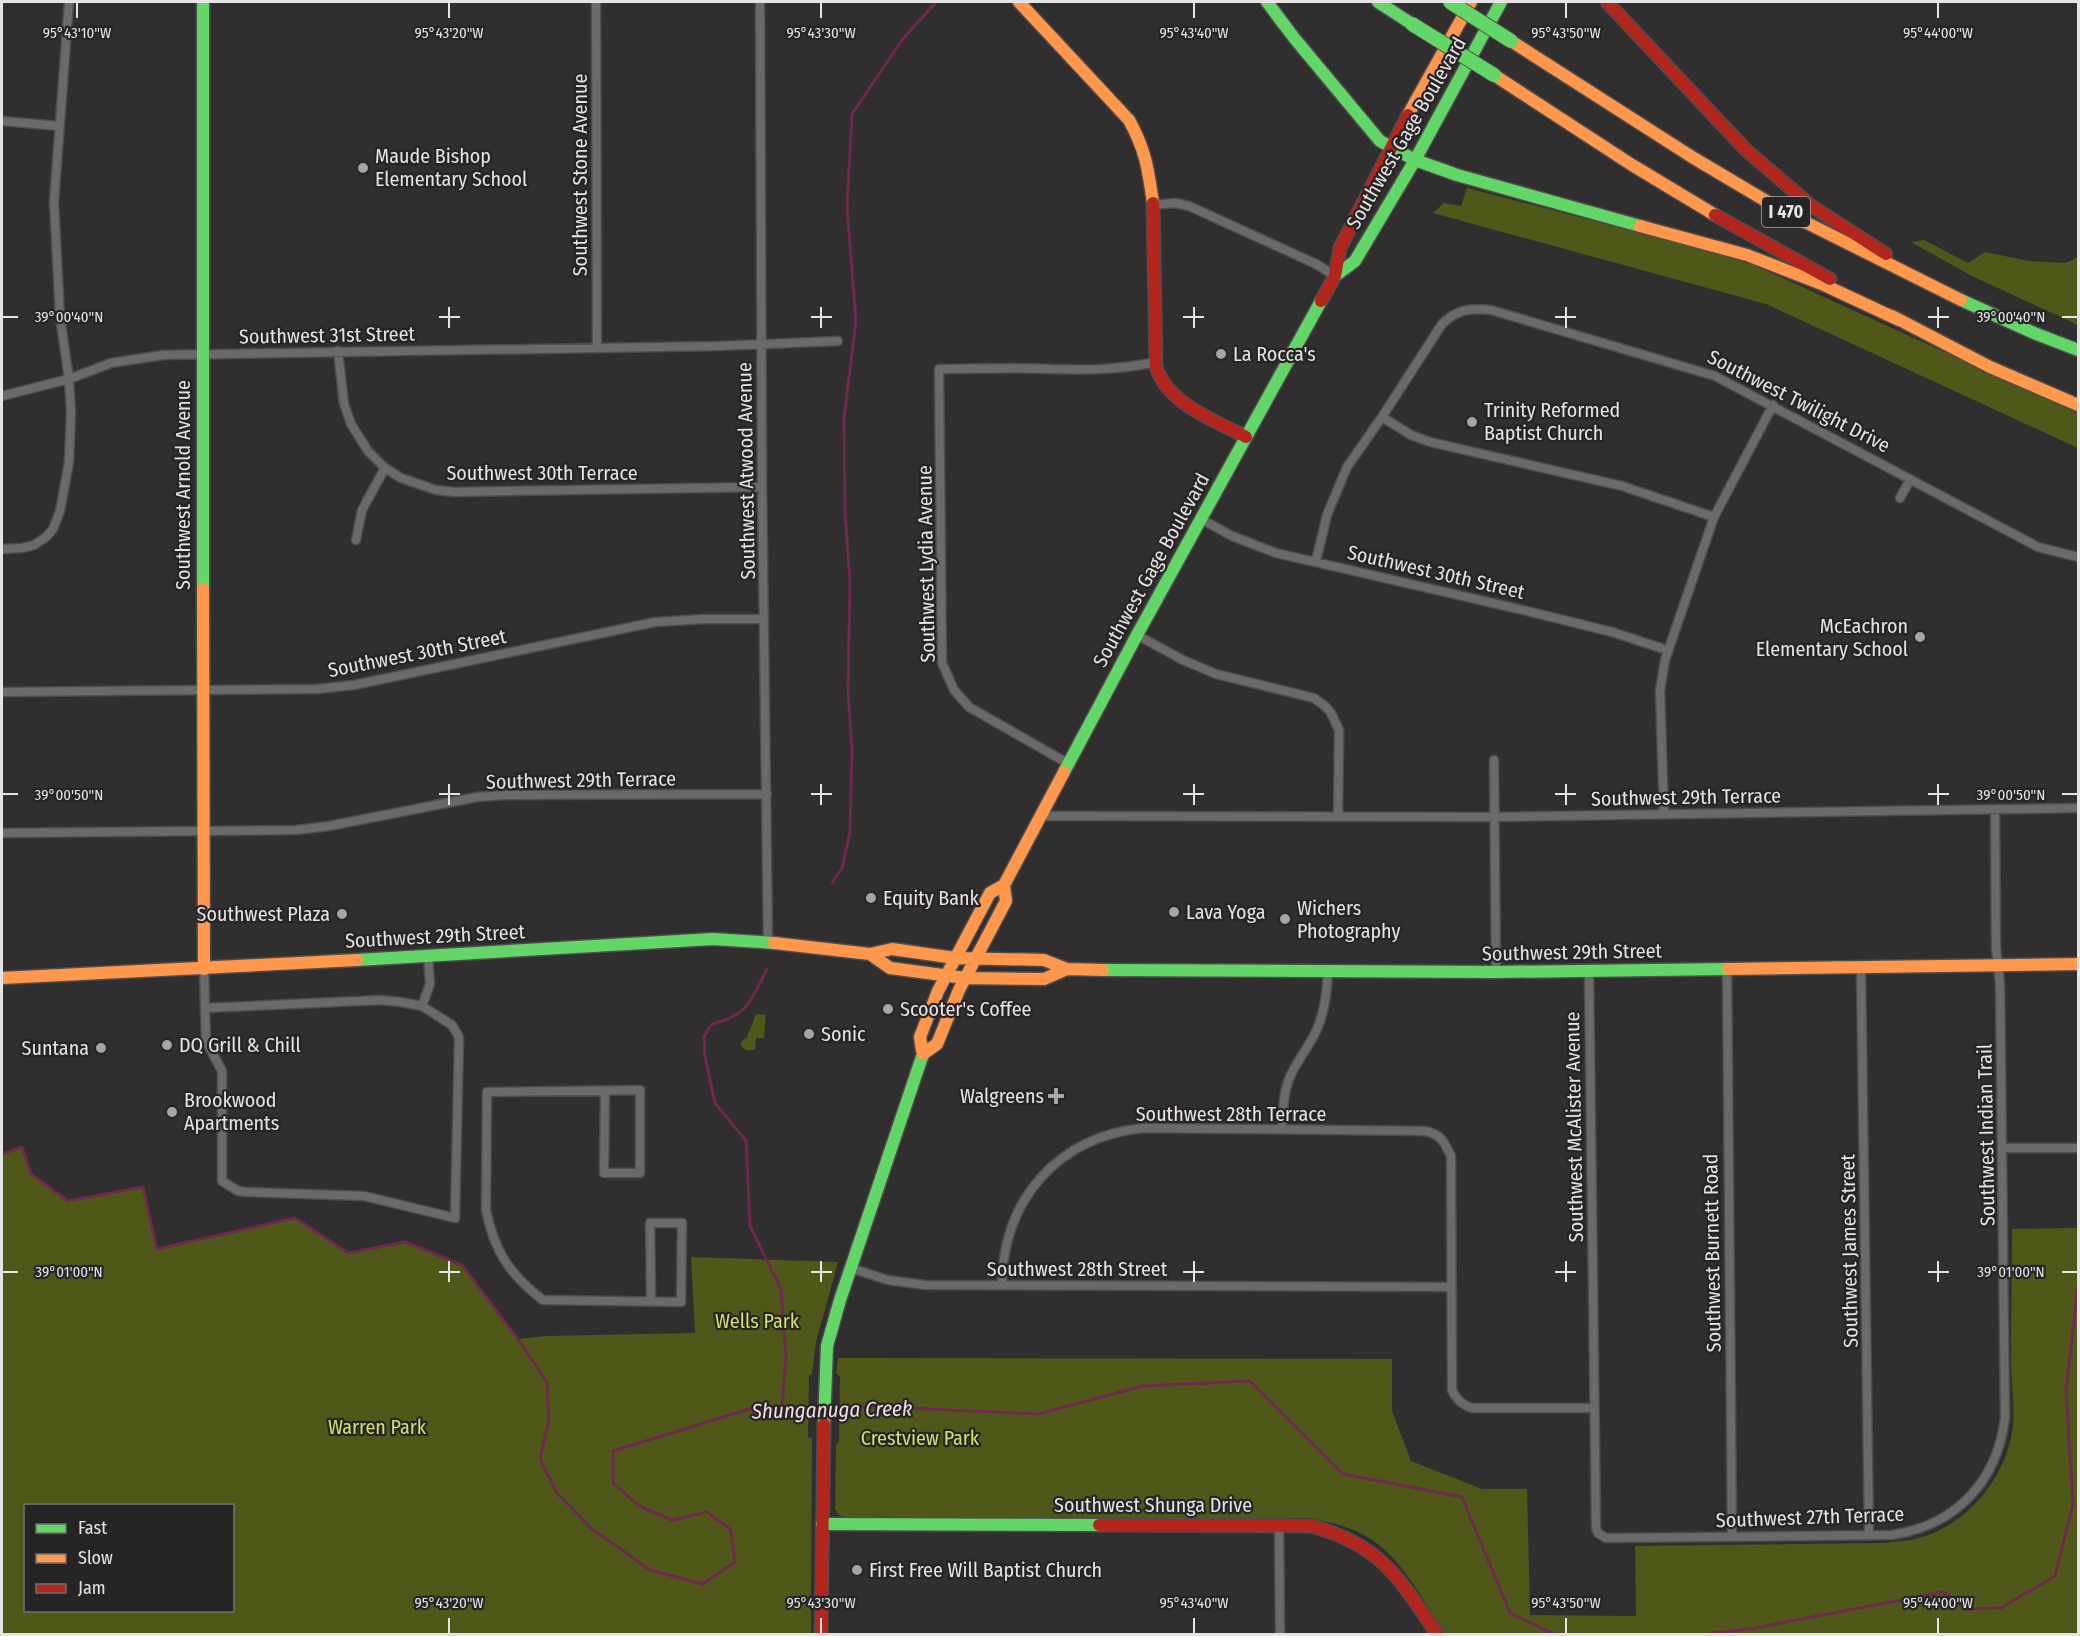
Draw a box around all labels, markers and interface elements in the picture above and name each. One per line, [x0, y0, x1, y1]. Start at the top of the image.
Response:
text: 95°43'10"W [43, 24, 111, 42]
text: 95°43'20"W [414, 24, 484, 42]
text: 95°43'30"W [786, 24, 856, 42]
text: 95°43'40"W [1159, 24, 1229, 42]
text: 95°43'50"W [1531, 24, 1601, 42]
text: 95°44'00"W [1903, 24, 1973, 42]
street label: Southwest Gage Boulevard [1341, 33, 1471, 233]
street label: Southwest Stone Avenue [568, 74, 592, 276]
place label: Maude Bishop Elementary School [375, 144, 527, 191]
marker: Maude Bishop Elementary School [356, 161, 370, 175]
road number: I 470 [1762, 197, 1810, 227]
text: 39°00'40"N [35, 308, 103, 326]
text: 39°00'40"N [1977, 308, 2045, 326]
street label: Southwest 31st Street [239, 321, 416, 349]
place label: La Rocca's [1233, 342, 1316, 366]
street label: Southwest Twilight Drive [1704, 345, 1894, 457]
marker: La Rocca's [1214, 347, 1228, 361]
street label: Southwest Atwood Avenue [732, 362, 760, 580]
street label: Southwest Arnold Avenue [171, 380, 195, 590]
place label: Trinity Reformed Baptist Church [1484, 398, 1620, 445]
marker: Trinity Reformed Baptist Church [1465, 415, 1479, 429]
street label: Southwest 30th Terrace [446, 461, 638, 485]
street label: Southwest Lydia Avenue [912, 465, 940, 663]
street label: Southwest Gage Boulevard [1088, 469, 1214, 671]
street label: Southwest 30th Street [1345, 540, 1527, 604]
place label: McEachron Elementary School [1756, 614, 1908, 661]
street label: Southwest 30th Street [326, 624, 509, 682]
marker: McEachron Elementary School [1913, 630, 1927, 644]
street label: Southwest 29th Terrace [486, 766, 676, 794]
street label: Southwest 29th Terrace [1591, 783, 1781, 811]
text: 39°00'50"N [35, 786, 103, 804]
text: 39°00'50"N [1977, 786, 2045, 804]
place label: Equity Bank [883, 886, 980, 910]
marker: Equity Bank [864, 891, 878, 905]
place label: Wichers Photography [1297, 896, 1400, 943]
place label: Lava Yoga [1186, 900, 1265, 924]
place label: Southwest Plaza [197, 902, 330, 926]
marker: Lava Yoga [1167, 905, 1181, 919]
marker: Southwest Plaza [335, 907, 349, 921]
marker: Wichers Photography [1278, 912, 1292, 926]
street label: Southwest 29th Street [344, 919, 526, 953]
street label: Southwest 29th Street [1482, 938, 1663, 966]
place label: Scooter's Coffee [900, 997, 1031, 1021]
marker: Scooter's Coffee [881, 1002, 895, 1016]
street label: Southwest McAlister Avenue [1560, 1011, 1588, 1243]
place label: Sonic [821, 1022, 866, 1046]
marker: Sonic [802, 1027, 816, 1041]
place label: DQ Grill & Chill [179, 1033, 301, 1057]
place label: Suntana [22, 1036, 89, 1060]
marker: DQ Grill & Chill [160, 1038, 174, 1052]
marker: Suntana [94, 1041, 108, 1055]
street label: Southwest Indian Trail [1972, 1044, 2000, 1226]
place label: Walgreens [960, 1084, 1044, 1108]
place label: Brookwood Apartments [184, 1088, 279, 1135]
marker: Walgreens [1049, 1089, 1063, 1103]
street label: Southwest 28th Terrace [1136, 1102, 1326, 1126]
marker: Brookwood Apartments [165, 1105, 179, 1119]
street label: Southwest Burnett Road [1698, 1153, 1726, 1353]
street label: Southwest James Street [1835, 1154, 1863, 1348]
street label: Southwest 28th Street [987, 1257, 1168, 1281]
text: 39°01'00"N [35, 1263, 103, 1281]
text: 39°01'00"N [1977, 1263, 2045, 1281]
park label: Wells Park [715, 1309, 800, 1333]
water label: Shunganuga Creek [750, 1396, 913, 1424]
park label: Warren Park [328, 1415, 427, 1439]
park label: Crestview Park [861, 1426, 980, 1450]
street label: Southwest Shunga Drive [1054, 1493, 1252, 1517]
street label: Southwest 27th Terrace [1715, 1502, 1905, 1532]
legend [24, 1504, 234, 1612]
text: Fast [78, 1517, 107, 1539]
text: Slow [78, 1547, 113, 1569]
place label: First Free Will Baptist Church [869, 1558, 1102, 1582]
marker: First Free Will Baptist Church [850, 1563, 864, 1577]
text: Jam [78, 1577, 106, 1599]
text: 95°43'20"W [414, 1594, 484, 1612]
text: 95°43'30"W [786, 1594, 856, 1612]
text: 95°43'40"W [1159, 1594, 1229, 1612]
text: 95°43'50"W [1531, 1594, 1601, 1612]
text: 95°44'00"W [1903, 1594, 1973, 1612]

